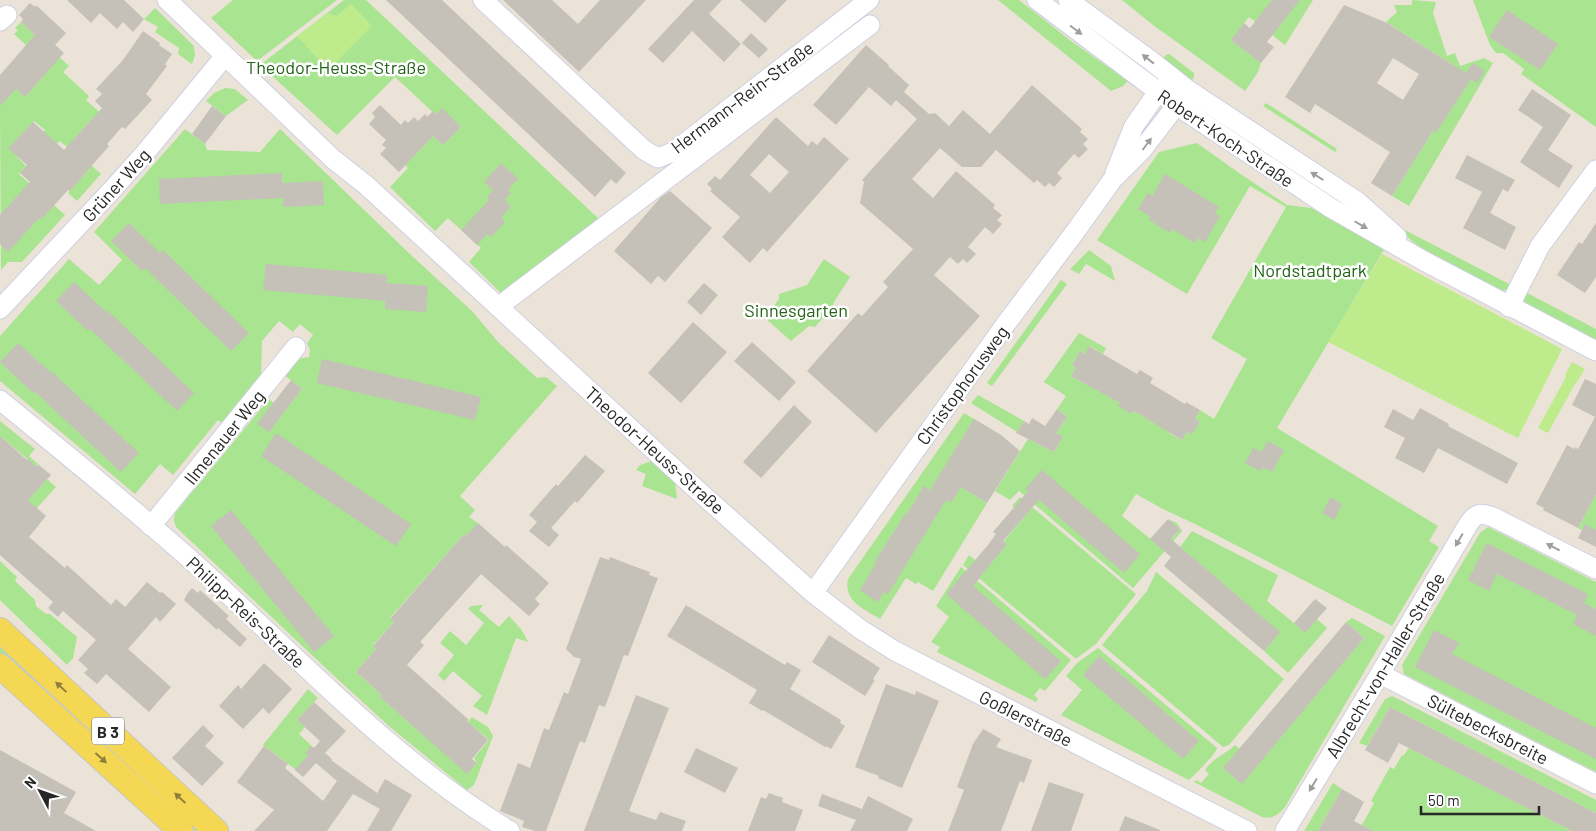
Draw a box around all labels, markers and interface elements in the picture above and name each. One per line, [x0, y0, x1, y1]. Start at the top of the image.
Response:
one-way arrow [1069, 25, 1083, 35]
street label: Hermann-Rein-Straße [666, 36, 818, 158]
one-way arrow [1142, 53, 1155, 64]
park label: Theodor-Heuss-Straße [246, 56, 426, 78]
street label: Robert-Koch-Straße [1154, 84, 1298, 192]
one-way arrow [1142, 137, 1152, 151]
street label: Grüner Weg [77, 144, 155, 226]
one-way arrow [1311, 171, 1324, 180]
one-way arrow [1355, 221, 1368, 230]
park label: Nordstadtpark [1253, 259, 1367, 281]
park label: Sinnesgarten [744, 299, 848, 321]
street label: Christophorusweg [911, 321, 1013, 449]
street label: Theodor-Heuss-Straße [581, 382, 729, 518]
street label: Ilmenauer Weg [179, 385, 269, 489]
one-way arrow [1454, 533, 1463, 547]
one-way arrow [1545, 543, 1560, 551]
street label: Philipp-Reis-Straße [182, 552, 310, 672]
street label: Albrecht-von-Haller-Straße [1321, 568, 1449, 762]
one-way arrow [55, 681, 67, 693]
street label: Goßlerstraße [976, 685, 1076, 751]
street label: Sültebecksbreite [1424, 689, 1552, 769]
road number: B 3 [92, 718, 124, 744]
one-way arrow [94, 752, 106, 764]
north arrow [15, 766, 65, 816]
text: N [20, 773, 39, 791]
one-way arrow [1309, 779, 1318, 792]
scale bar [1421, 784, 1538, 816]
text: 50 m [1428, 791, 1460, 809]
one-way arrow [174, 792, 186, 804]

